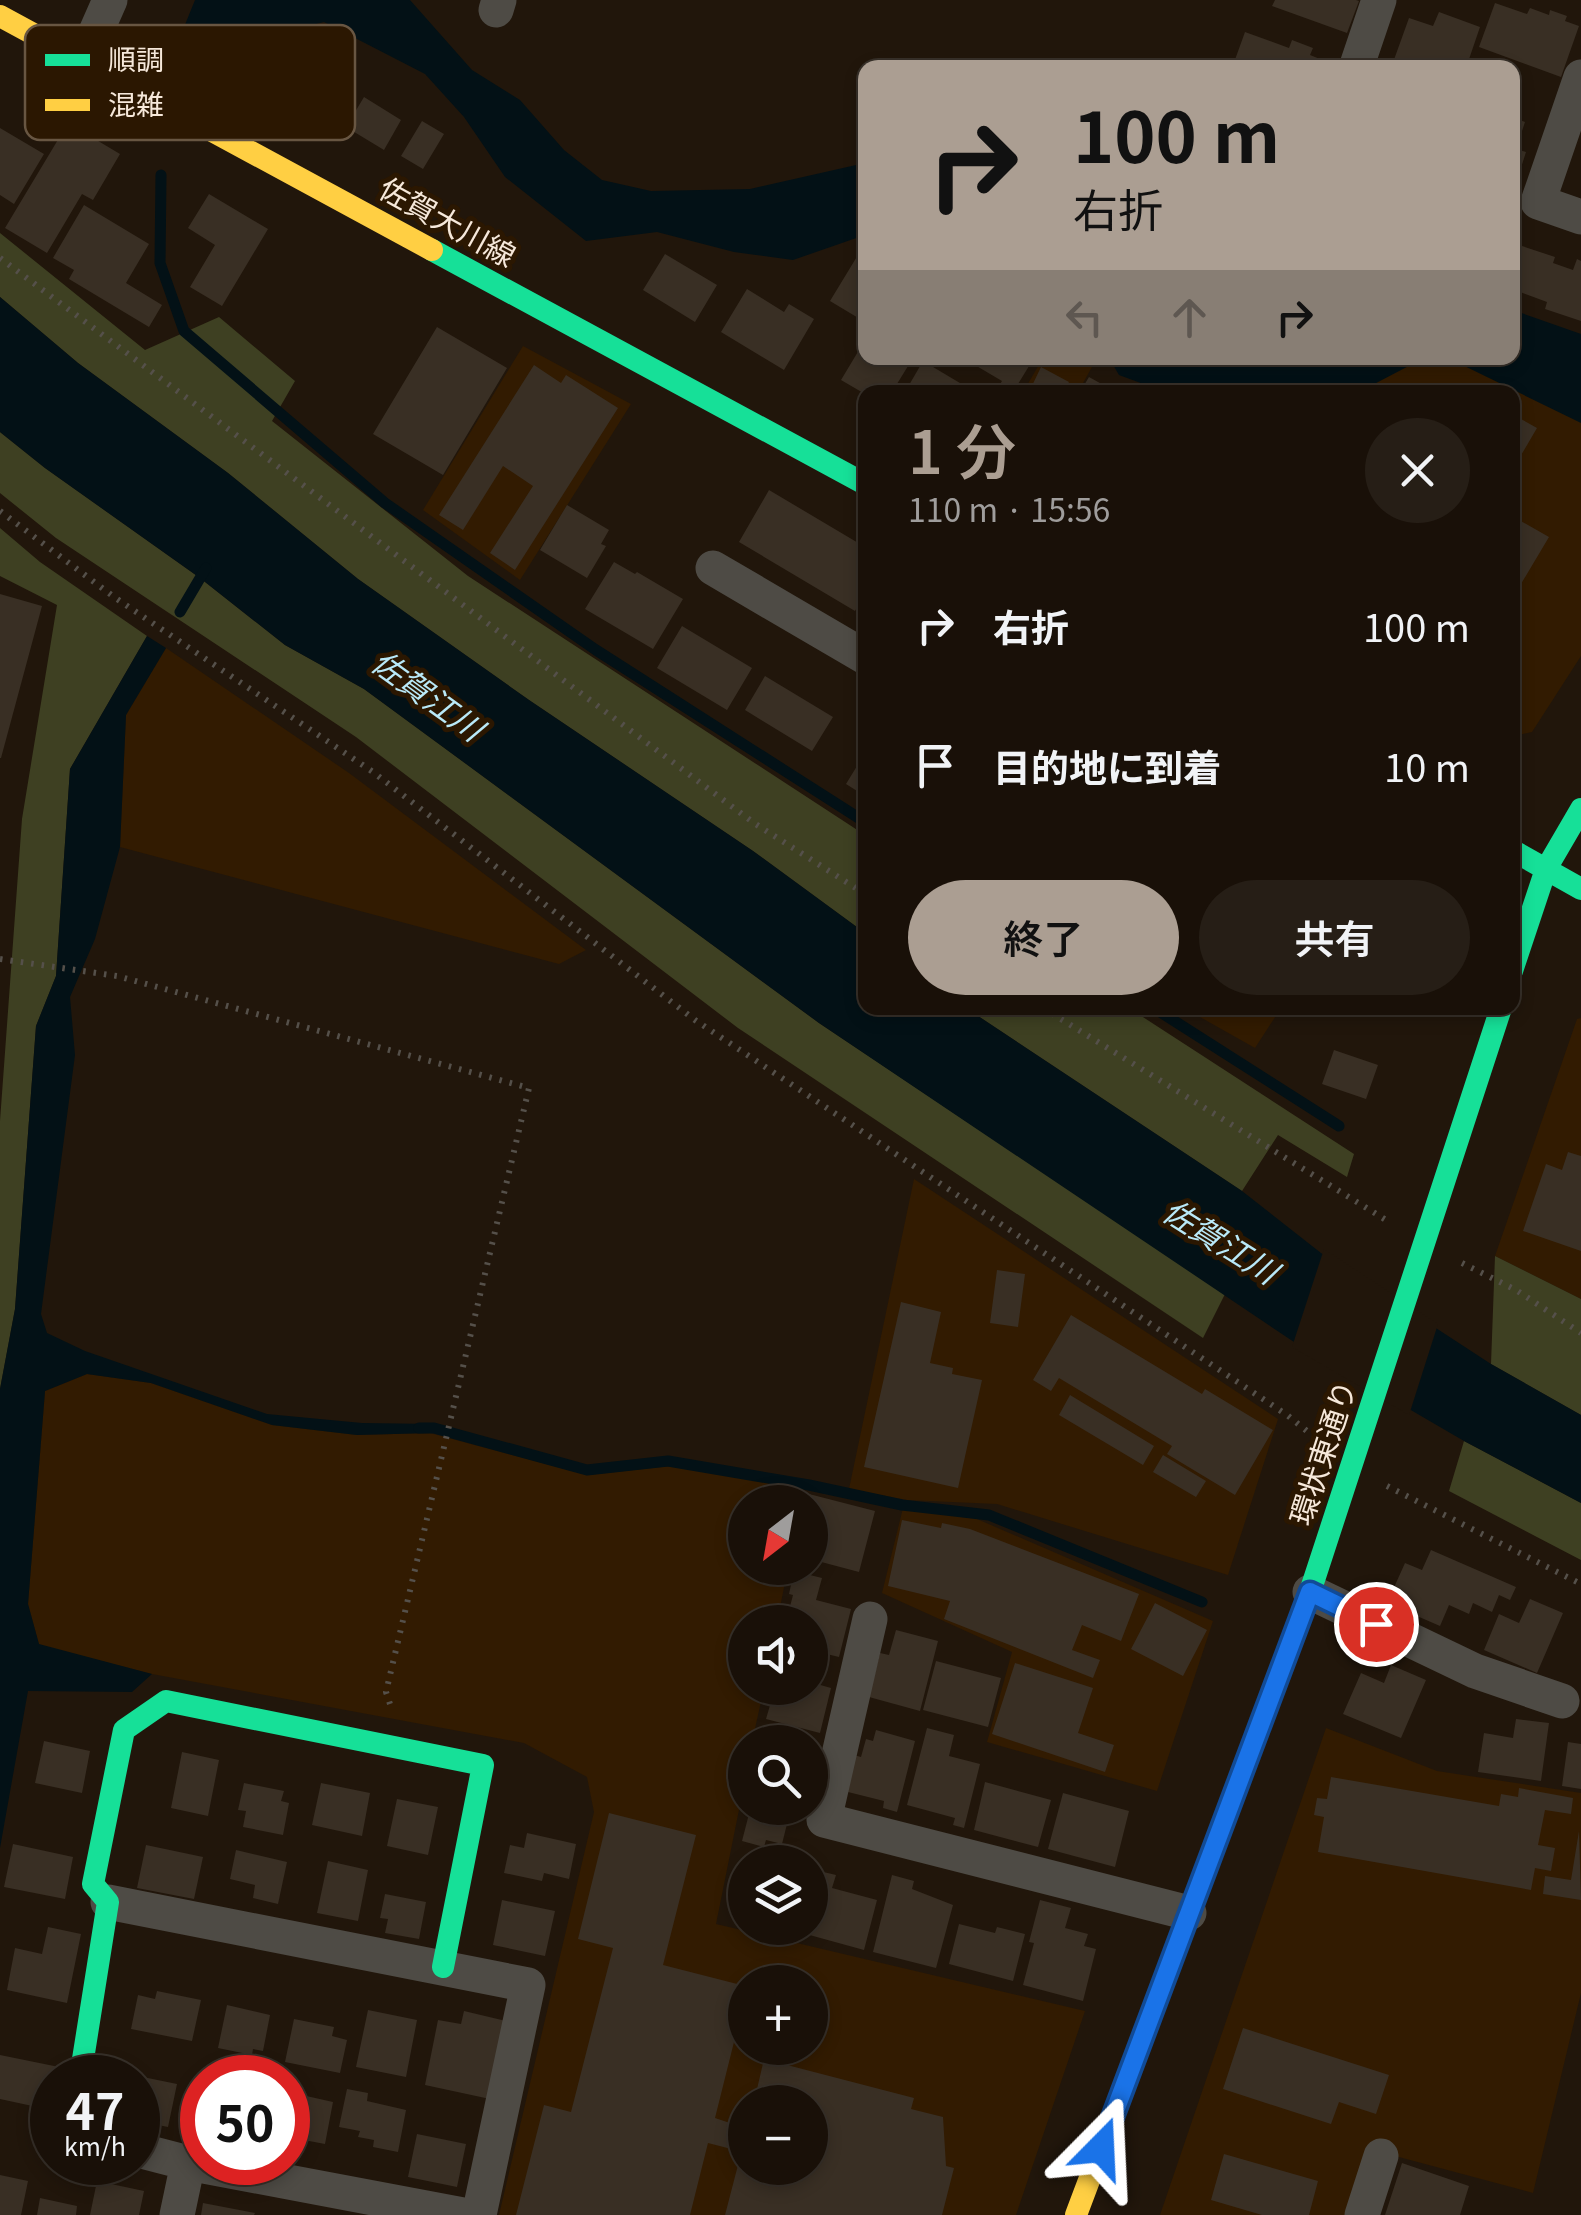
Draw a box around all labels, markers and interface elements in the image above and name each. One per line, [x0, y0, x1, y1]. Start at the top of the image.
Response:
legend [25, 25, 355, 140]
text: 順調 [108, 38, 164, 78]
text: 100 m [1073, 82, 1280, 183]
text: 混雑 [108, 83, 164, 123]
icon: right [908, 100, 1038, 230]
street label: 佐賀大川線 [372, 165, 525, 276]
text: 右折 [1073, 175, 1163, 240]
icon: left [1057, 290, 1112, 345]
icon: ahead [1162, 290, 1217, 345]
icon: right [1267, 290, 1322, 345]
text: 1 分 [908, 404, 1016, 491]
button: close [1365, 418, 1470, 523]
text: 110 m · 15:56 [908, 485, 1110, 531]
icon: right [908, 598, 963, 653]
text: 右折 [993, 598, 1069, 653]
text: 100 m [1363, 598, 1470, 653]
water label: 佐賀江川 [363, 637, 496, 752]
icon: arrive [908, 738, 963, 793]
text: 目的地に到着 [993, 738, 1221, 793]
text: 10 m [1384, 738, 1470, 793]
button: 終了 [908, 880, 1179, 995]
button: 共有 [1199, 880, 1470, 995]
water label: 佐賀江川 [1155, 1186, 1291, 1294]
street label: 環状東通り [1277, 1374, 1365, 1530]
north arrow [728, 1485, 828, 1585]
map controls [728, 1485, 828, 2185]
pin [1334, 1582, 1419, 1667]
icon: arrive [1349, 1597, 1404, 1652]
button: sound [728, 1605, 828, 1705]
button: search [728, 1725, 828, 1825]
button: layers [728, 1845, 828, 1945]
button: + [728, 1965, 828, 2065]
speed limit sign: 50 [180, 2055, 310, 2185]
text: 47 [66, 2072, 125, 2144]
button: − [728, 2085, 828, 2185]
position arrow [1049, 2096, 1153, 2200]
text: km/h [64, 2127, 126, 2163]

